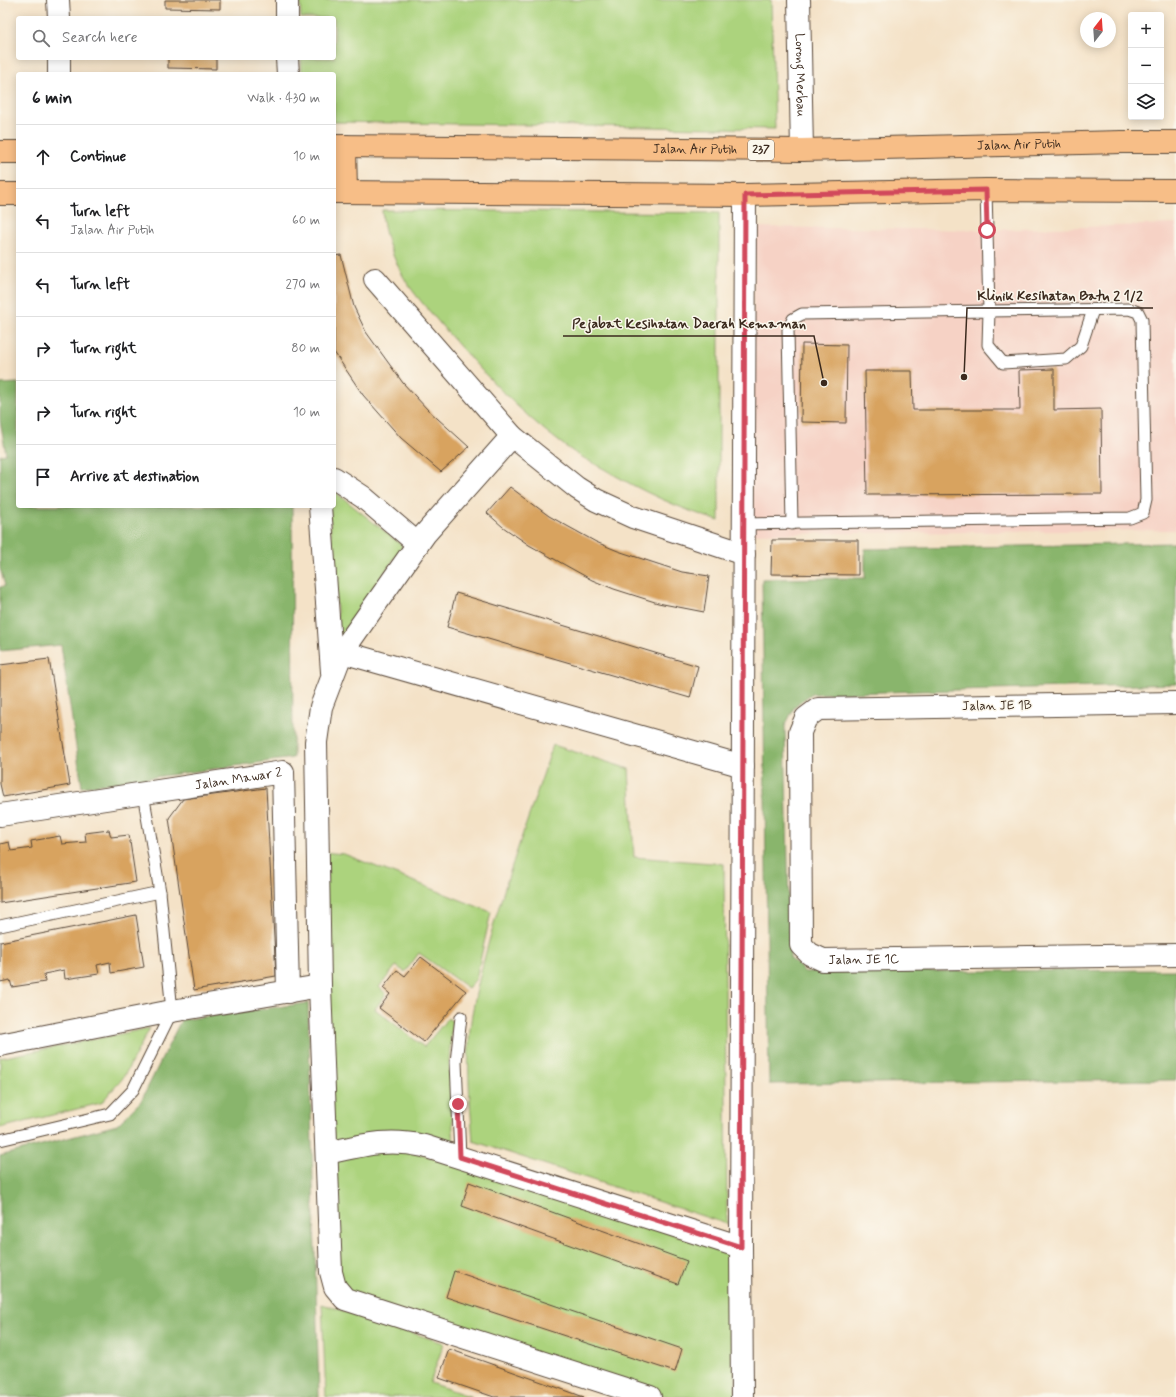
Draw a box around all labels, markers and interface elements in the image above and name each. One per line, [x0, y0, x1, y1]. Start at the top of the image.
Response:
north arrow [1080, 12, 1116, 48]
map controls [1128, 12, 1164, 120]
button: + [1128, 12, 1164, 48]
search box [16, 16, 336, 60]
icon: search [30, 27, 52, 49]
text: Search here [62, 28, 138, 48]
street label: Lorong Merbau [790, 33, 810, 117]
button: − [1128, 48, 1164, 84]
button: layers [1128, 84, 1164, 120]
text: 6 min [32, 87, 72, 109]
text: Walk · 430 m [247, 90, 320, 107]
street label: Jalan Air Putih [976, 135, 1061, 154]
street label: Jalan Air Putih [653, 140, 737, 158]
road number: 237 [748, 140, 774, 160]
icon: ahead [32, 146, 54, 168]
text: Continue [70, 147, 126, 167]
text: 10 m [293, 148, 320, 165]
text: Turn left [70, 202, 130, 222]
icon: left [32, 210, 54, 232]
text: 60 m [292, 212, 320, 229]
route start [978, 221, 996, 239]
text: Jalan Air Putih [70, 222, 155, 239]
icon: left [32, 274, 54, 296]
text: Turn left [70, 275, 130, 295]
text: 270 m [285, 276, 320, 293]
callout: Klinik Kesihatan Batu 2 1/2 [967, 282, 1153, 308]
text: Klinik Kesihatan Batu 2 1/2 [977, 287, 1143, 305]
callout: Pejabat Kesihatan Daerah Kemaman [563, 310, 814, 336]
text: Pejabat Kesihatan Daerah Kemaman [572, 315, 806, 334]
icon: right [32, 338, 54, 360]
text: Turn right [70, 339, 137, 359]
text: 80 m [291, 340, 320, 357]
icon: right [32, 402, 54, 424]
text: Turn right [70, 403, 137, 423]
text: 10 m [293, 404, 320, 421]
icon: arrive [32, 466, 54, 488]
text: Arrive at destination [70, 467, 199, 487]
street label: Jalan JE 1B [962, 697, 1032, 715]
street label: Jalan Mawar 2 [194, 764, 284, 794]
street label: Jalan JE 1C [828, 950, 899, 968]
route end [449, 1095, 467, 1113]

